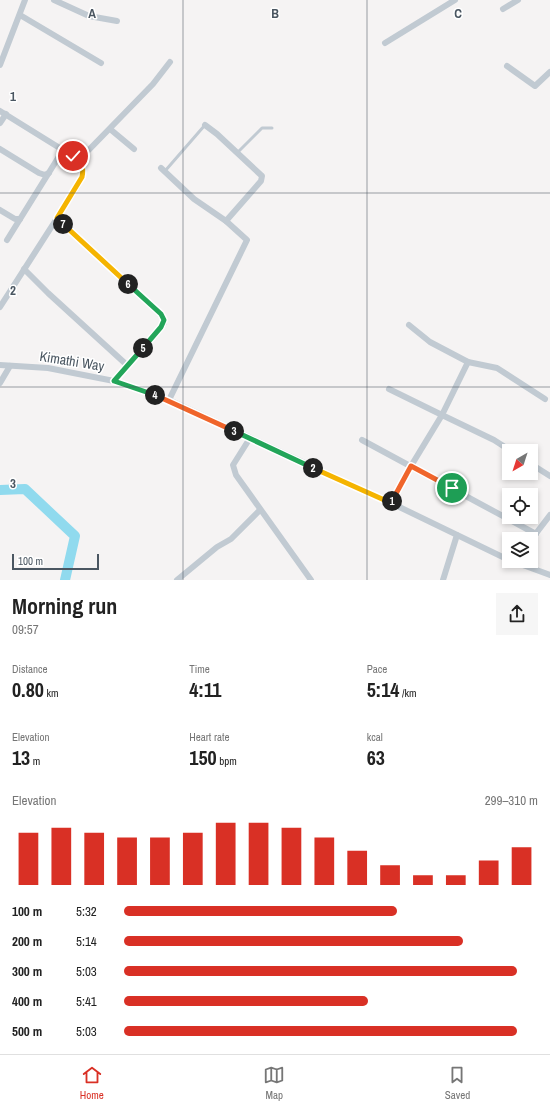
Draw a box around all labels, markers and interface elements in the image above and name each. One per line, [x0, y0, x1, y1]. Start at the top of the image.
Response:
text: A [88, 5, 96, 22]
text: B [271, 5, 279, 22]
text: C [454, 5, 462, 22]
text: 1 [10, 88, 16, 105]
pin [56, 139, 90, 173]
icon: check [62, 145, 84, 167]
pin: 7 [53, 214, 73, 234]
text: 7 [60, 217, 66, 231]
pin: 6 [118, 274, 138, 294]
text: 6 [125, 277, 131, 291]
text: 2 [10, 282, 16, 299]
pin: 5 [133, 338, 153, 358]
text: 5 [140, 341, 146, 355]
street label: Kimathi Way [38, 347, 106, 375]
pin: 4 [145, 385, 165, 405]
text: 4 [152, 388, 158, 402]
pin: 3 [224, 421, 244, 441]
text: 3 [231, 424, 237, 438]
north arrow [502, 444, 538, 480]
map controls [502, 444, 538, 568]
pin: 2 [303, 458, 323, 478]
text: 2 [310, 461, 316, 475]
pin [435, 471, 469, 505]
text: 3 [10, 475, 16, 492]
icon: arrive [441, 477, 463, 499]
button: locate [502, 488, 538, 524]
pin: 1 [382, 491, 402, 511]
text: 1 [389, 494, 395, 508]
button: layers [502, 532, 538, 568]
scale bar [12, 552, 99, 571]
text: 100 m [18, 554, 43, 568]
text: Morning run [12, 591, 117, 621]
button: share [496, 593, 538, 635]
text: 09:57 [12, 621, 39, 638]
text: Distance [12, 662, 48, 676]
text: Time [189, 662, 210, 676]
text: Pace [367, 662, 387, 676]
text: 0.80 [12, 676, 44, 703]
text: 4:11 [189, 676, 221, 703]
text: 5:14 [367, 676, 399, 703]
text: km [44, 686, 58, 700]
text: /km [399, 686, 417, 700]
text: Elevation [12, 730, 50, 744]
text: Heart rate [189, 730, 229, 744]
text: kcal [367, 730, 383, 744]
text: 13 [12, 744, 30, 771]
text: 150 [189, 744, 217, 771]
text: 63 [367, 744, 385, 771]
text: m [30, 754, 40, 768]
text: bpm [217, 754, 237, 768]
text: Elevation [12, 792, 56, 809]
text: 299–310 m [485, 792, 538, 809]
text: 100 m [12, 903, 42, 920]
text: 5:32 [76, 903, 97, 920]
text: 200 m [12, 933, 42, 950]
text: 5:14 [76, 933, 97, 950]
text: 300 m [12, 963, 42, 980]
text: 5:03 [76, 963, 97, 980]
text: 400 m [12, 993, 42, 1010]
text: 5:41 [76, 993, 97, 1010]
text: 500 m [12, 1023, 42, 1040]
text: 5:03 [76, 1023, 97, 1040]
tab: Home [80, 1064, 104, 1102]
tab: Map [263, 1064, 285, 1102]
tab: Saved [445, 1064, 470, 1102]

